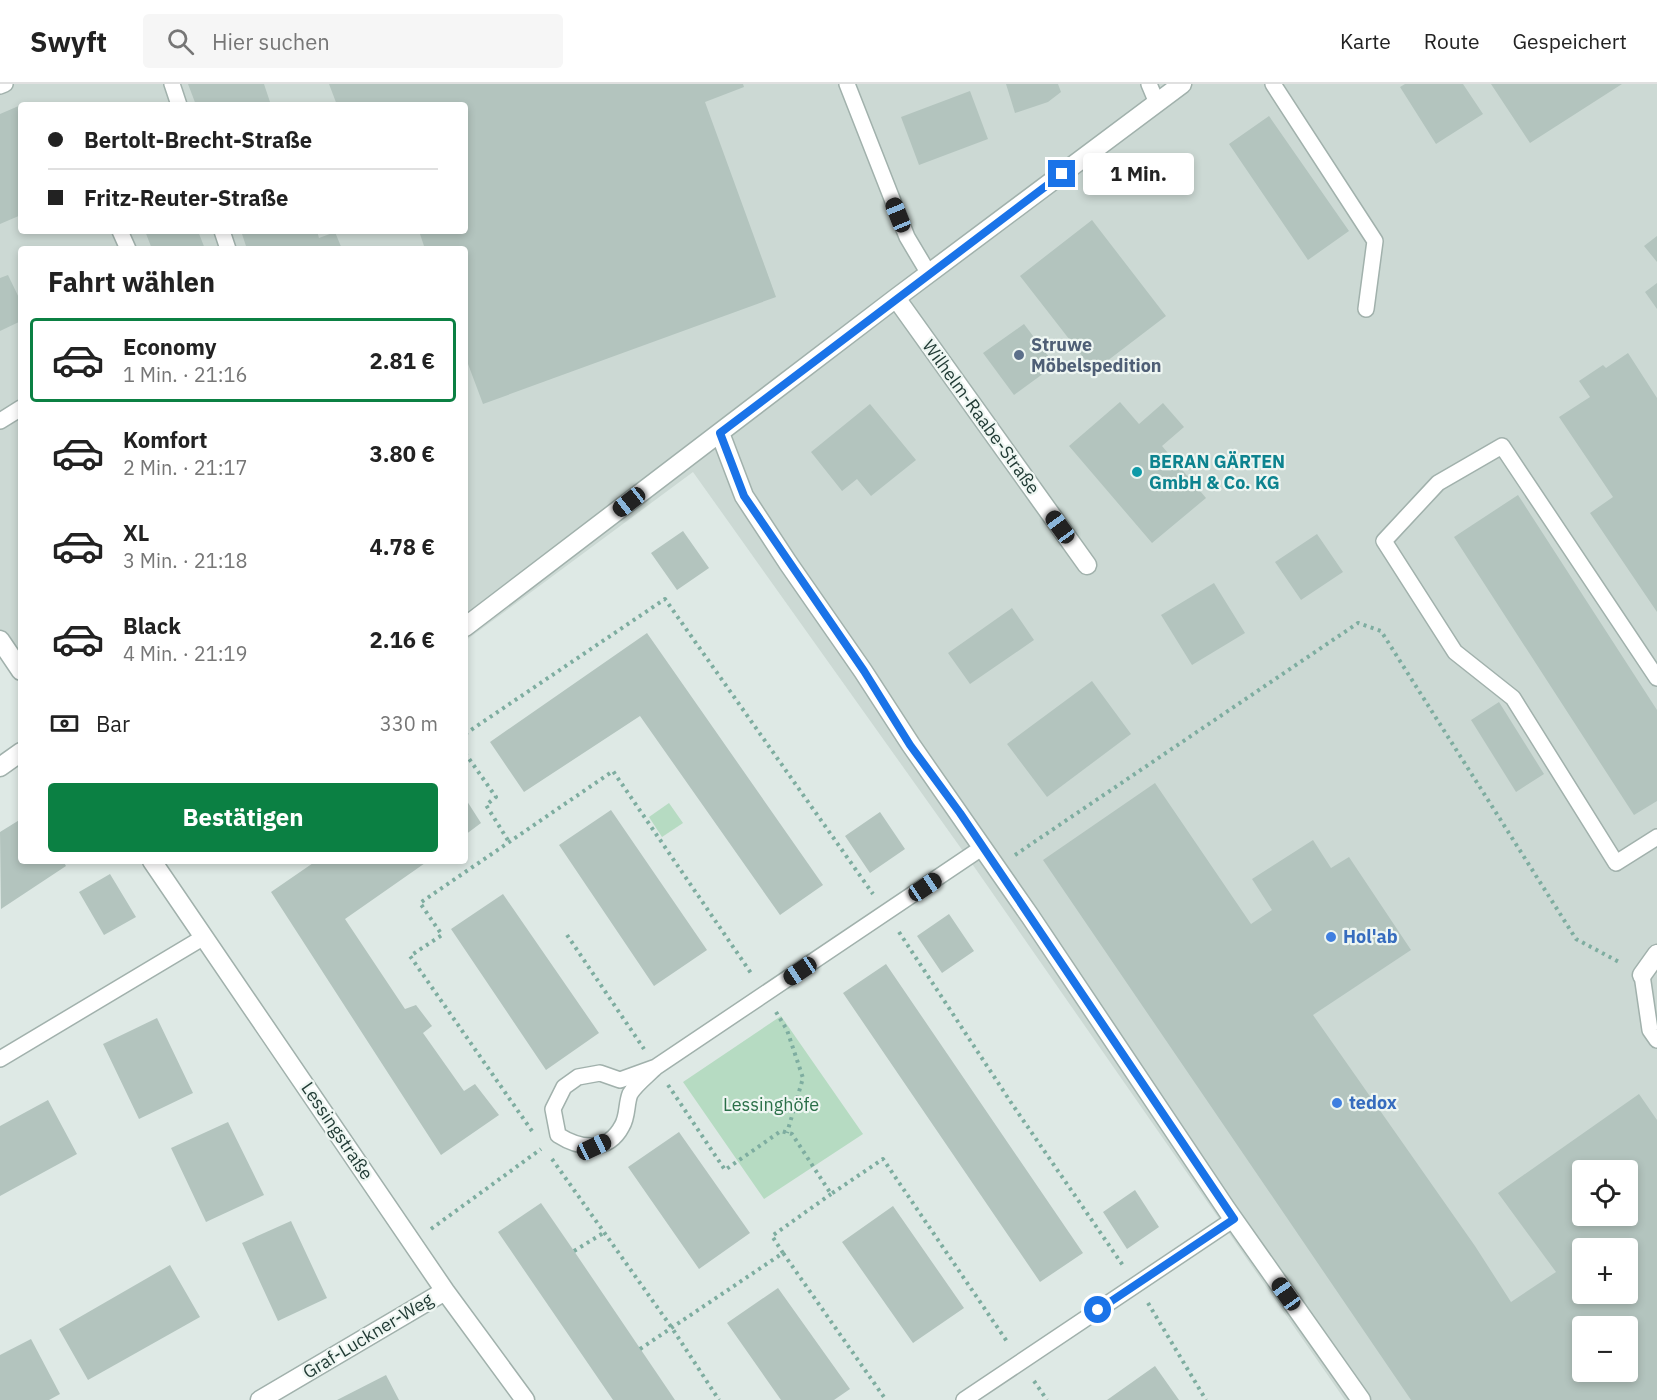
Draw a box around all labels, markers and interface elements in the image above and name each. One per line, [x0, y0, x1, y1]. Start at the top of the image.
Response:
search box [143, 14, 563, 68]
text: Swyft [30, 23, 107, 60]
icon: search [164, 25, 197, 58]
text: Hier suchen [212, 27, 330, 56]
text: Karte [1340, 27, 1391, 55]
text: Route [1424, 27, 1480, 55]
text: Gespeichert [1513, 27, 1627, 55]
text: Bertolt-Brecht-Straße [84, 125, 312, 154]
callout: 1 Min. [1083, 153, 1194, 195]
route end [1048, 160, 1075, 187]
text: 1 Min. [1110, 160, 1167, 187]
text: Fritz-Reuter-Straße [84, 183, 288, 212]
car [883, 195, 913, 235]
text: Fahrt wählen [48, 264, 215, 299]
text: Economy [123, 332, 217, 361]
icon: car [51, 333, 105, 387]
place label: Struwe Möbelspedition [1031, 333, 1162, 377]
street label: Wilhelm-Raabe-Straße [918, 335, 1045, 499]
text: 2.81 € [370, 346, 435, 375]
marker: Struwe Möbelspedition [1012, 348, 1026, 362]
text: 1 Min. · 21:16 [123, 361, 248, 388]
text: Komfort [123, 425, 208, 454]
icon: car [51, 426, 105, 480]
text: 3.80 € [370, 439, 435, 468]
place label: BERAN GÄRTEN GmbH & Co. KG [1149, 450, 1285, 494]
text: 2 Min. · 21:17 [123, 454, 248, 481]
marker: BERAN GÄRTEN GmbH & Co. KG [1130, 465, 1144, 479]
car [609, 484, 649, 520]
car [1042, 507, 1078, 547]
text: XL [123, 518, 149, 547]
icon: car [51, 519, 105, 573]
text: 4.78 € [370, 532, 435, 561]
text: 3 Min. · 21:18 [123, 547, 248, 574]
text: Black [123, 611, 181, 640]
icon: car [51, 612, 105, 666]
text: 2.16 € [370, 625, 435, 654]
text: 4 Min. · 21:19 [123, 640, 248, 667]
icon: cash [48, 707, 81, 740]
text: Bar [96, 709, 130, 738]
text: 330 m [380, 710, 438, 737]
button: Bestätigen [48, 783, 438, 852]
car [905, 869, 945, 905]
place label: Hol'ab [1343, 925, 1398, 948]
marker: Hol'ab [1324, 930, 1338, 944]
car [780, 953, 820, 989]
street label: Lessingstraße [296, 1077, 379, 1184]
place label: tedox [1349, 1091, 1397, 1114]
park label: Lessinghöfe [723, 1093, 819, 1116]
marker: tedox [1330, 1096, 1344, 1110]
car [574, 1131, 614, 1163]
map controls [1572, 1160, 1638, 1382]
button: locate [1572, 1160, 1638, 1226]
button: + [1572, 1238, 1638, 1304]
car [1268, 1274, 1304, 1314]
street label: Graf-Luckner-Weg [298, 1287, 437, 1383]
route start [1084, 1296, 1111, 1323]
button: − [1572, 1316, 1638, 1382]

